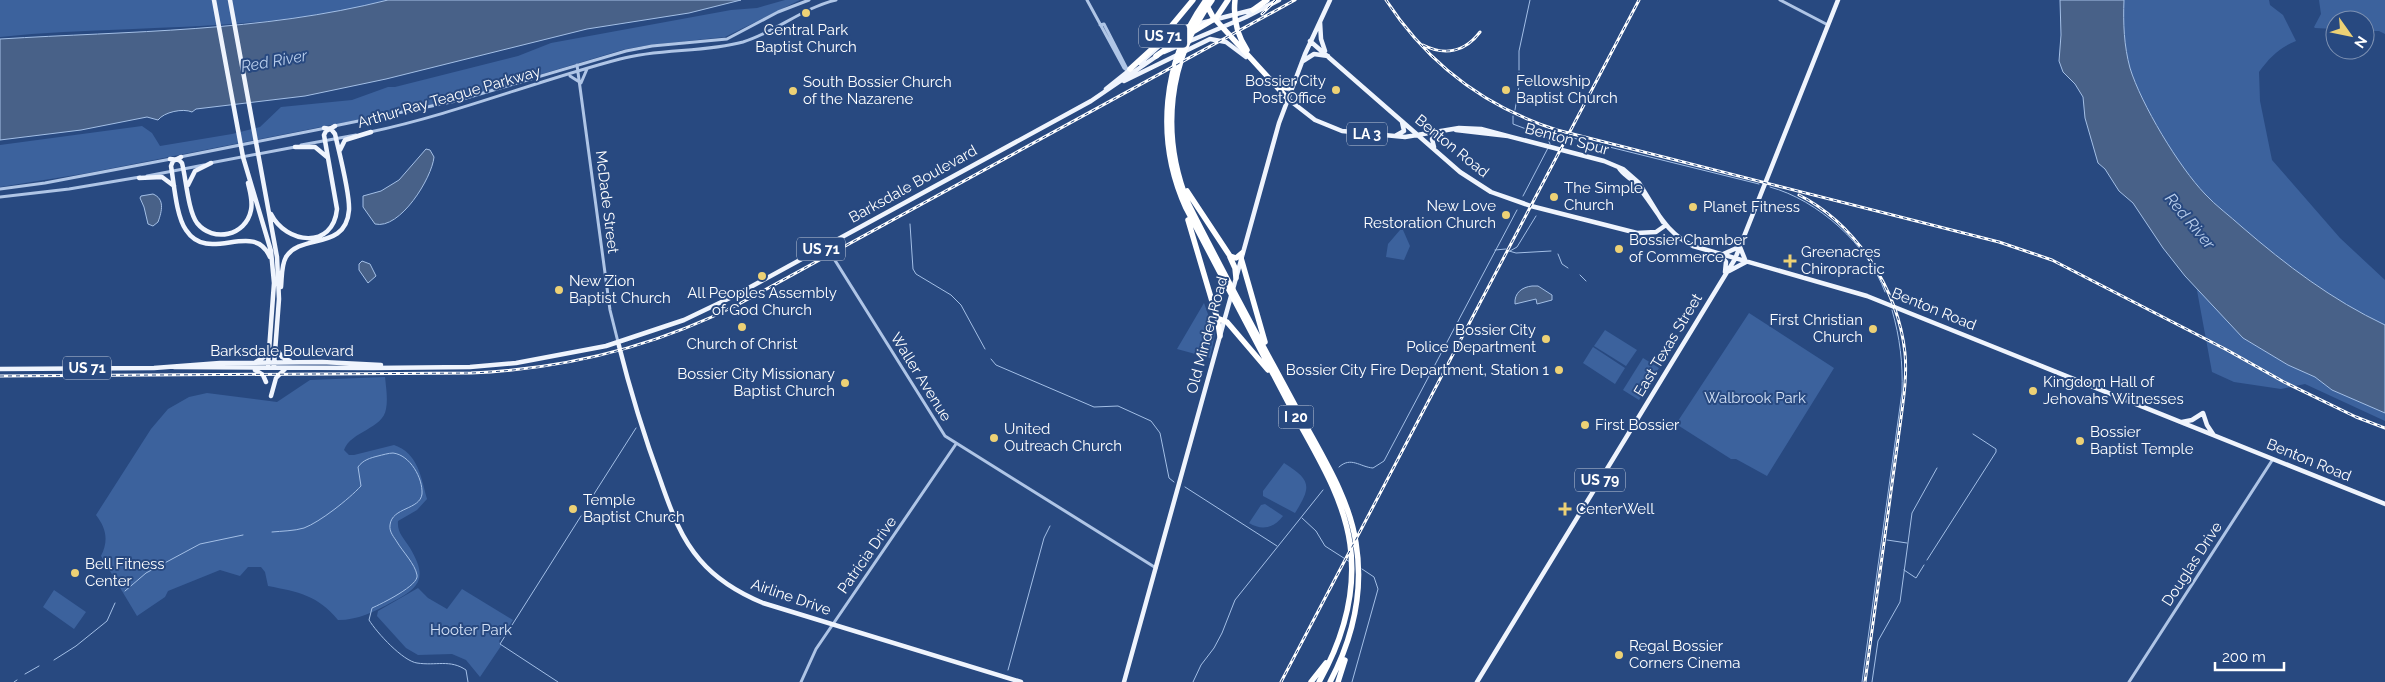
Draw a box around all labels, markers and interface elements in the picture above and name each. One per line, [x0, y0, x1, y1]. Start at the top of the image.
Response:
marker: Central Park Baptist Church [800, 7, 812, 19]
north arrow [2325, 10, 2375, 60]
place label: Central Park Baptist Church [755, 21, 857, 56]
road number: US 71 [1139, 24, 1187, 48]
text: N [2351, 33, 2371, 51]
water label: Red River [239, 46, 309, 76]
street label: Arthur Ray Teague Parkway [355, 62, 543, 132]
place label: Bossier City Post Office [1245, 72, 1326, 107]
place label: Fellowship Baptist Church [1516, 72, 1618, 107]
place label: South Bossier Church of the Nazarene [803, 73, 952, 108]
marker: Bossier City Post Office [1330, 84, 1342, 96]
marker: Fellowship Baptist Church [1500, 84, 1512, 96]
marker: South Bossier Church of the Nazarene [787, 85, 799, 97]
street label: Benton Road [1411, 111, 1493, 181]
street label: Benton Spur [1523, 119, 1612, 159]
road number: LA 3 [1347, 122, 1387, 146]
street label: Barksdale Boulevard [846, 141, 980, 227]
street label: McDade Street [592, 149, 622, 255]
place label: The Simple Church [1564, 179, 1643, 214]
water label: Red River [2161, 189, 2219, 253]
marker: The Simple Church [1548, 191, 1560, 203]
place label: New Love Restoration Church [1363, 197, 1496, 232]
place label: Planet Fitness [1703, 198, 1800, 216]
marker: Planet Fitness [1687, 201, 1699, 213]
marker: New Love Restoration Church [1500, 209, 1512, 221]
place label: Bossier Chamber of Commerce [1629, 231, 1748, 266]
road number: US 71 [797, 238, 845, 260]
marker: Bossier Chamber of Commerce [1613, 243, 1625, 255]
place label: Greenacres Chiropractic [1801, 243, 1885, 278]
marker: Greenacres Chiropractic [1783, 254, 1797, 268]
marker: All Peoples Assembly of God Church [756, 270, 768, 282]
place label: New Zion Baptist Church [569, 272, 671, 307]
street label: Old Minden Road [1183, 275, 1231, 395]
marker: New Zion Baptist Church [553, 284, 565, 296]
place label: All Peoples Assembly of God Church [687, 284, 837, 319]
street label: Benton Road [1889, 284, 1979, 334]
street label: East Texas Street [1630, 290, 1706, 400]
place label: First Christian Church [1770, 311, 1863, 346]
marker: Church of Christ [736, 321, 748, 333]
place label: Bossier City Police Department [1406, 321, 1536, 356]
marker: First Christian Church [1867, 323, 1879, 335]
street label: Waller Avenue [887, 329, 955, 425]
marker: Bossier City Police Department [1540, 333, 1552, 345]
place label: Church of Christ [687, 335, 797, 353]
street label: Barksdale Boulevard [210, 342, 354, 360]
road number: US 71 [63, 356, 111, 379]
place label: Bossier City Fire Department, Station 1 [1286, 361, 1550, 379]
marker: Bossier City Fire Department, Station 1 [1553, 364, 1565, 376]
place label: Bossier City Missionary Baptist Church [677, 365, 835, 400]
place label: Kingdom Hall of Jehovahs Witnesses [2043, 373, 2184, 408]
marker: Bossier City Missionary Baptist Church [839, 377, 851, 389]
marker: Kingdom Hall of Jehovahs Witnesses [2027, 385, 2039, 397]
park label: Walbrook Park [1704, 389, 1806, 407]
road number: I 20 [1278, 406, 1314, 428]
place label: First Bossier [1595, 416, 1680, 434]
marker: First Bossier [1579, 419, 1591, 431]
place label: United Outreach Church [1004, 420, 1122, 455]
place label: Bossier Baptist Temple [2090, 423, 2194, 458]
marker: United Outreach Church [988, 432, 1000, 444]
marker: Bossier Baptist Temple [2074, 435, 2086, 447]
street label: Benton Road [2264, 435, 2354, 485]
road number: US 79 [1575, 468, 1625, 492]
place label: Temple Baptist Church [583, 491, 685, 526]
place label: CenterWell [1576, 500, 1655, 518]
marker: CenterWell [1558, 502, 1572, 516]
marker: Temple Baptist Church [567, 503, 579, 515]
street label: Patricia Drive [834, 513, 900, 597]
street label: Douglas Drive [2158, 518, 2226, 610]
place label: Bell Fitness Center [85, 555, 165, 590]
marker: Bell Fitness Center [69, 567, 81, 579]
street label: Airline Drive [749, 575, 833, 619]
park label: Hooter Park [430, 621, 512, 639]
place label: Regal Bossier Corners Cinema [1629, 637, 1740, 672]
scale bar [2215, 640, 2284, 672]
text: 200 m [2222, 648, 2266, 666]
marker: Regal Bossier Corners Cinema [1613, 649, 1625, 661]

